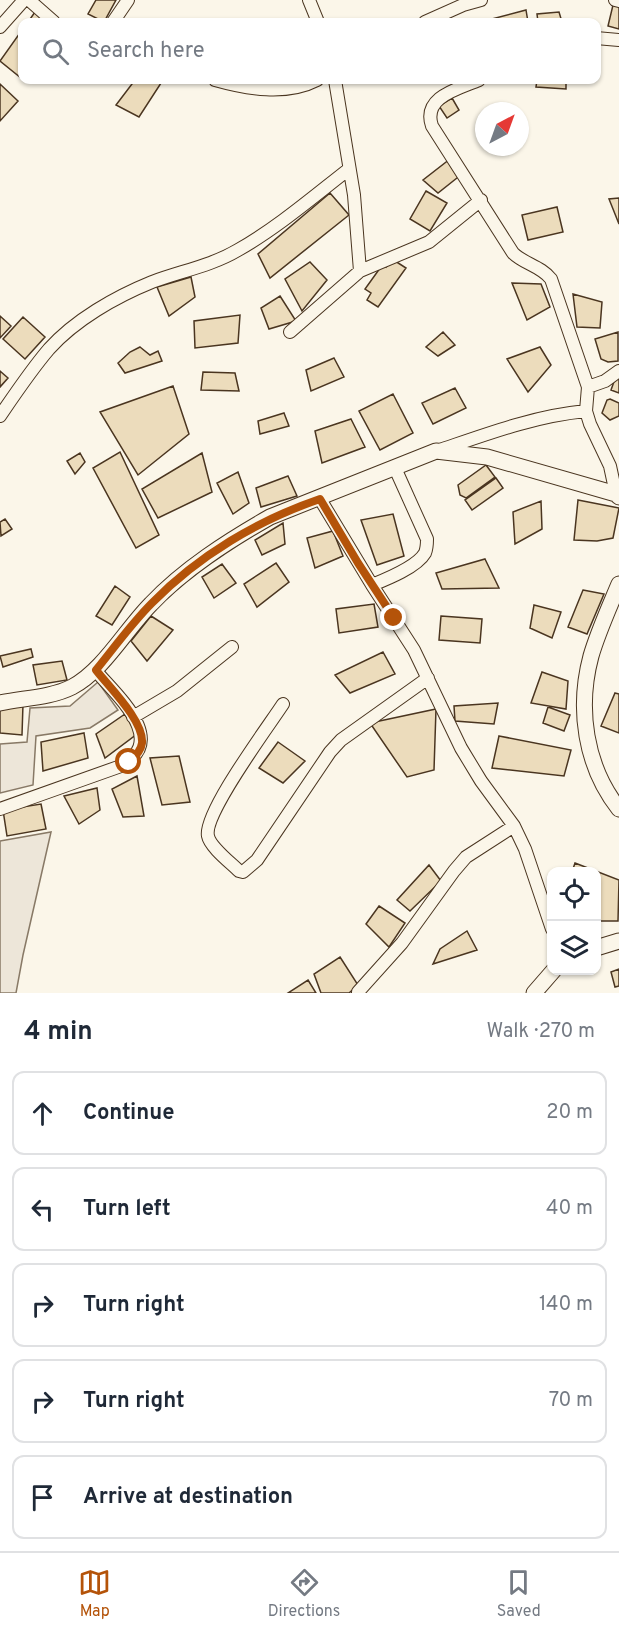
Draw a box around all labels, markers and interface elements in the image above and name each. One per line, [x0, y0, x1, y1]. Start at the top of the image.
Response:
search box [18, 18, 601, 84]
icon: search [39, 35, 72, 68]
text: Search here [87, 38, 205, 65]
north arrow [475, 102, 529, 156]
route end [380, 604, 406, 630]
route start [115, 748, 141, 774]
map controls [547, 867, 601, 975]
button: locate [547, 867, 601, 921]
button: layers [547, 921, 601, 975]
text: 4 min [24, 1016, 93, 1049]
text: Walk · 270 m [487, 1019, 595, 1045]
icon: ahead [26, 1097, 59, 1130]
text: Continue [83, 1100, 174, 1127]
text: 20 m [546, 1100, 593, 1126]
icon: left [26, 1193, 59, 1226]
text: Turn left [83, 1196, 171, 1223]
text: 40 m [546, 1196, 593, 1222]
icon: right [26, 1289, 59, 1322]
text: Turn right [83, 1292, 185, 1319]
text: 140 m [539, 1292, 593, 1318]
icon: right [26, 1385, 59, 1418]
text: Turn right [83, 1388, 185, 1415]
text: 70 m [549, 1388, 593, 1414]
icon: arrive [26, 1481, 59, 1514]
text: Arrive at destination [83, 1484, 293, 1511]
tab: Map [78, 1566, 111, 1622]
tab: Directions [268, 1566, 340, 1622]
tab: Saved [497, 1566, 541, 1622]

